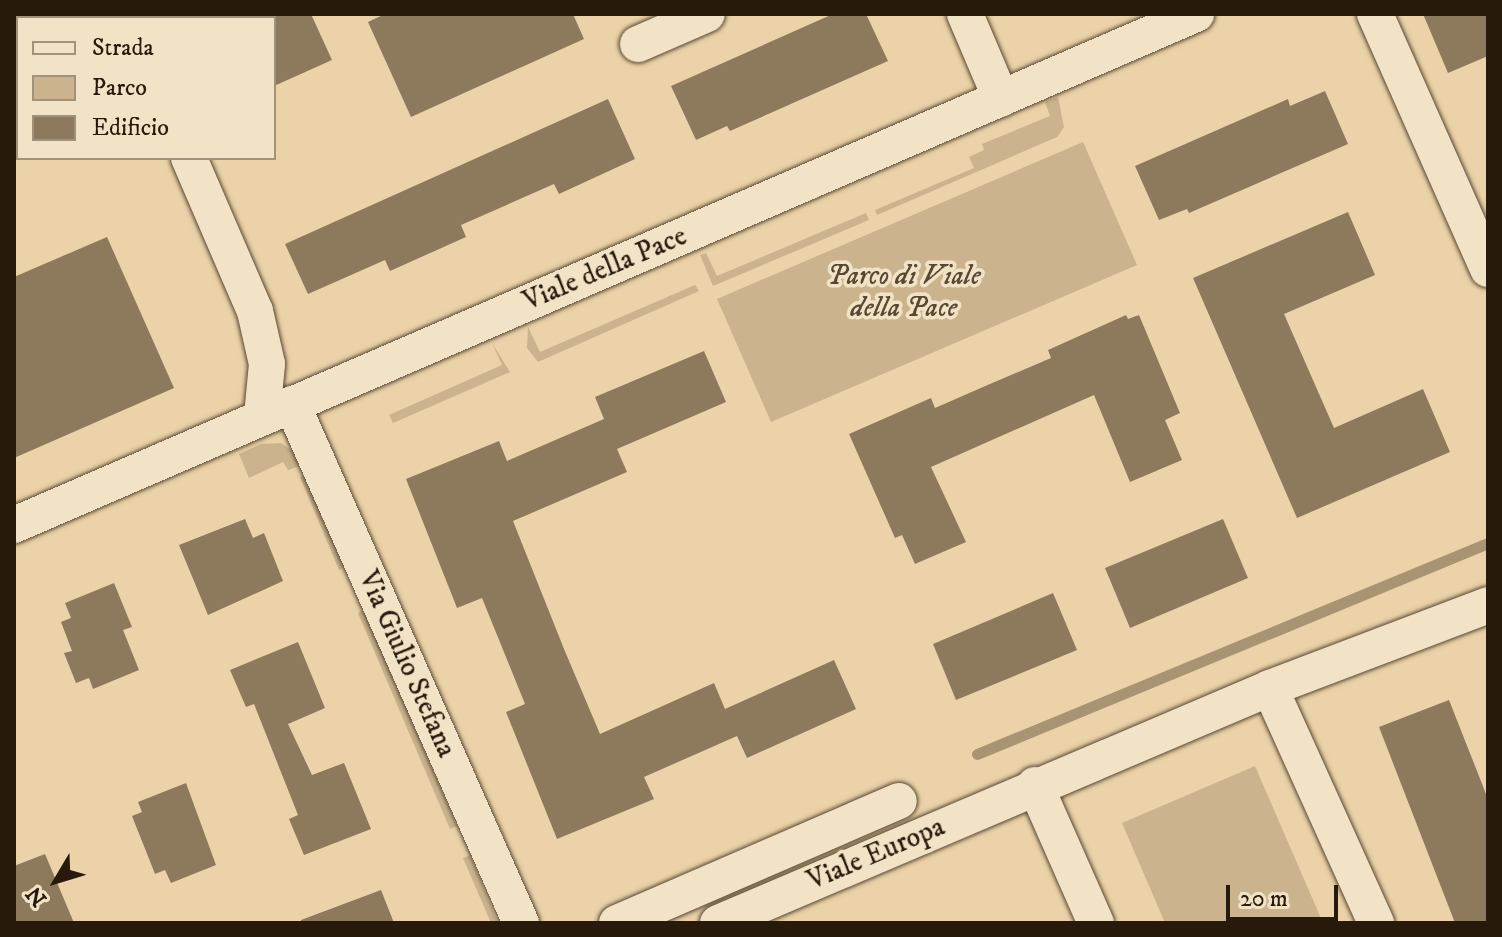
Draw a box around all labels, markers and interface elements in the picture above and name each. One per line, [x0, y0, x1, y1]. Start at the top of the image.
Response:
legend [16, 16, 276, 160]
text: Strada [92, 33, 154, 63]
text: Parco [92, 73, 147, 103]
text: Edificio [92, 113, 169, 143]
street label: Viale della Pace [518, 219, 692, 319]
park label: Parco di Viale della Pace [827, 259, 981, 325]
street label: Via Giulio Stefana [351, 565, 463, 763]
street label: Viale Europa [802, 810, 950, 898]
north arrow [16, 841, 96, 921]
scale bar [1230, 869, 1342, 919]
text: N [20, 881, 53, 912]
text: 20 m [1240, 884, 1288, 914]

